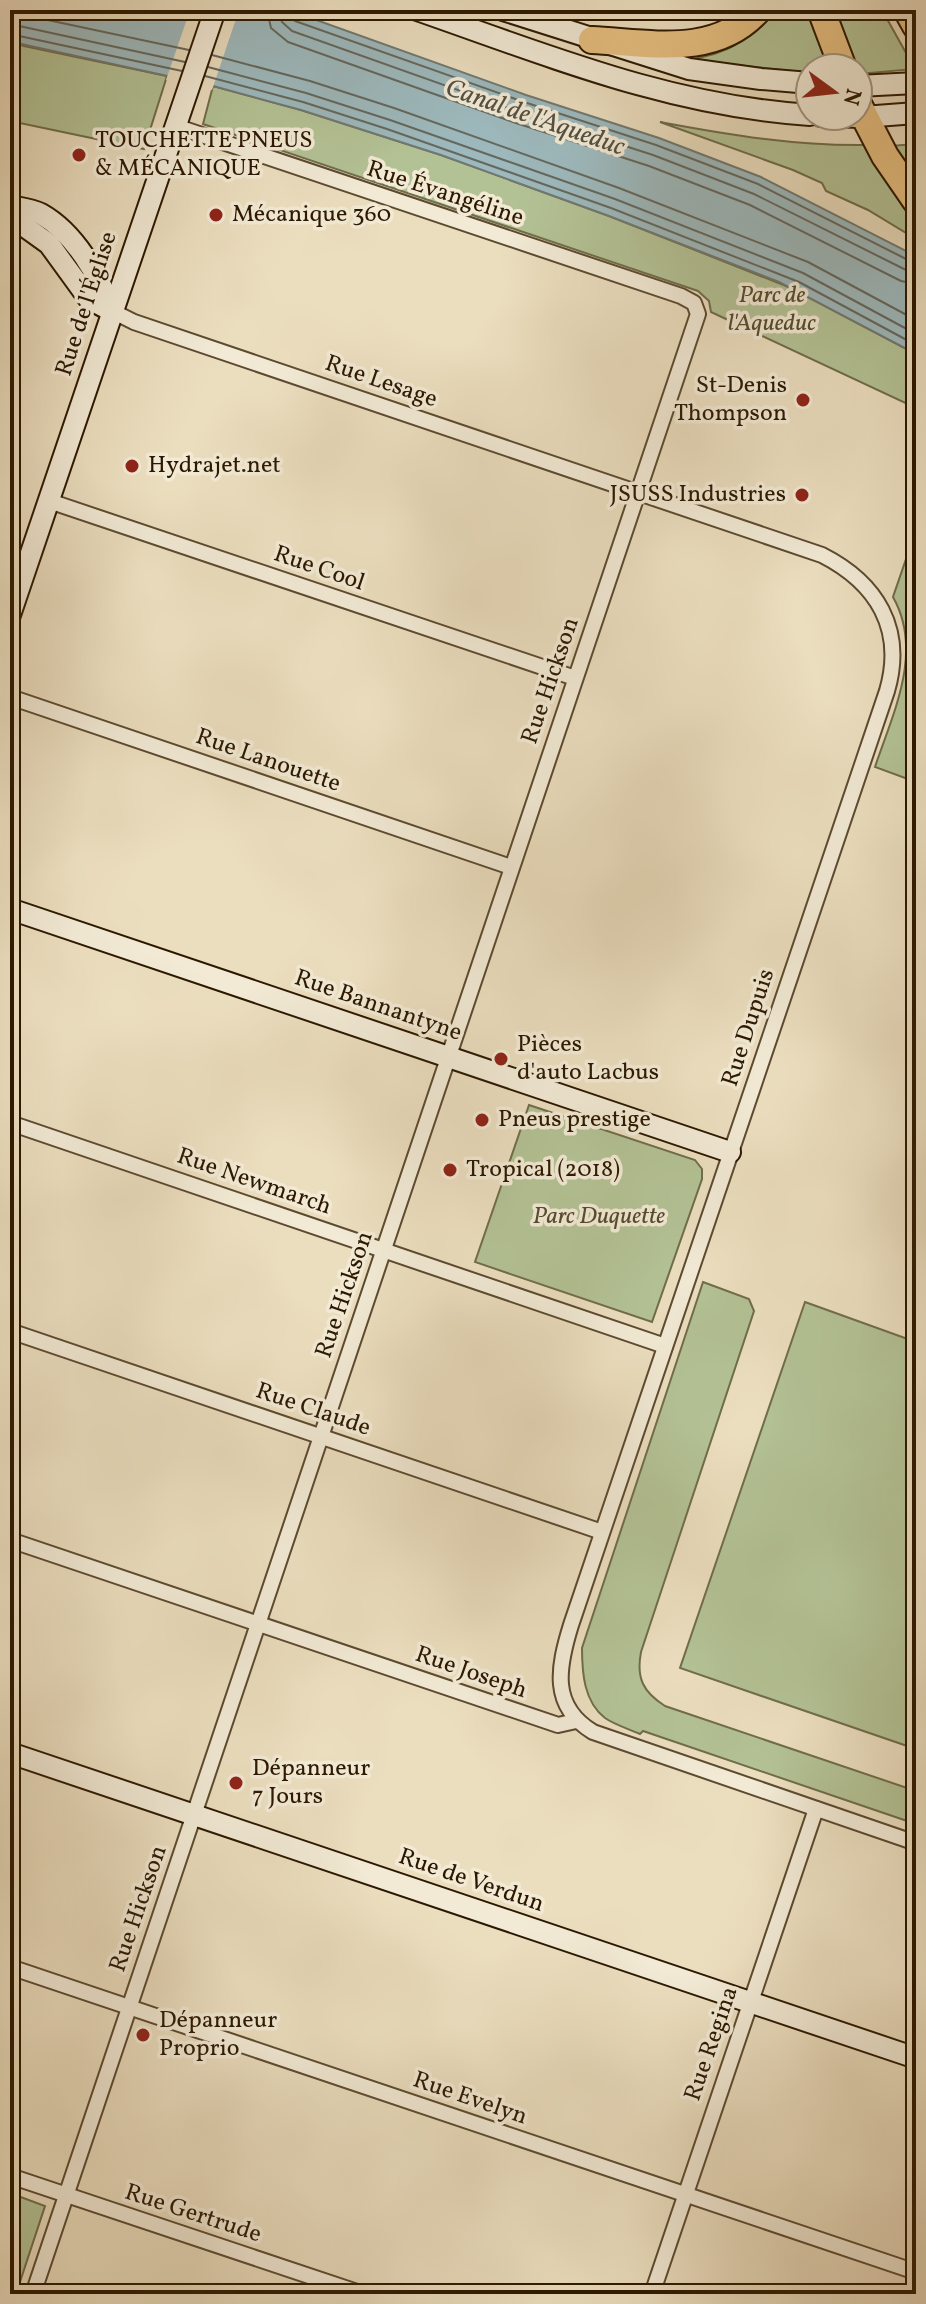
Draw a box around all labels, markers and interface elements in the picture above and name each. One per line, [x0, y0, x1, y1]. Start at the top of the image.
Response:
north arrow [794, 52, 874, 132]
water label: Canal de l'Aqueduc [440, 70, 630, 166]
text: N [834, 85, 868, 108]
place label: TOUCHETTE PNEUS & MÉCANIQUE [95, 124, 313, 186]
marker: TOUCHETTE PNEUS & MÉCANIQUE [70, 146, 88, 164]
street label: Rue Évangéline [362, 153, 528, 235]
place label: Mécanique 360 [232, 198, 391, 232]
marker: Mécanique 360 [207, 206, 225, 224]
street label: Rue de l'Église [48, 227, 126, 381]
park label: Parc de l'Aqueduc [728, 279, 816, 341]
street label: Rue Lesage [320, 347, 442, 417]
place label: St-Denis Thompson [674, 369, 787, 431]
marker: St-Denis Thompson [794, 391, 812, 409]
place label: Hydrajet.net [148, 449, 281, 483]
marker: Hydrajet.net [123, 457, 141, 475]
place label: JSUSS Industries [610, 478, 786, 512]
marker: JSUSS Industries [793, 486, 811, 504]
street label: Rue Cool [269, 538, 369, 600]
street label: Rue Hickson [513, 613, 589, 749]
street label: Rue Lanouette [191, 720, 345, 802]
street label: Rue Bannantyne [290, 961, 466, 1051]
street label: Rue Dupuis [714, 965, 784, 1091]
place label: Pièces d'auto Lacbus [517, 1028, 659, 1090]
marker: Pièces d'auto Lacbus [492, 1050, 510, 1068]
place label: Pneus prestige [498, 1103, 651, 1137]
marker: Pneus prestige [473, 1111, 491, 1129]
street label: Rue Newmarch [172, 1140, 336, 1224]
place label: Tropical (2018) [466, 1153, 620, 1187]
marker: Tropical (2018) [441, 1161, 459, 1179]
park label: Parc Duquette [533, 1200, 665, 1234]
street label: Rue Hickson [307, 1227, 383, 1363]
street label: Rue Claude [251, 1374, 375, 1446]
street label: Rue Joseph [410, 1638, 532, 1708]
place label: Dépanneur 7 Jours [252, 1752, 370, 1814]
marker: Dépanneur 7 Jours [227, 1774, 245, 1792]
street label: Rue de Verdun [394, 1840, 548, 1922]
street label: Rue Hickson [101, 1841, 177, 1977]
street label: Rue Regina [677, 1982, 747, 2106]
place label: Dépanneur Proprio [159, 2004, 277, 2066]
marker: Dépanneur Proprio [134, 2026, 152, 2044]
street label: Rue Evelyn [408, 2064, 532, 2134]
street label: Rue Gertrude [120, 2176, 266, 2252]

